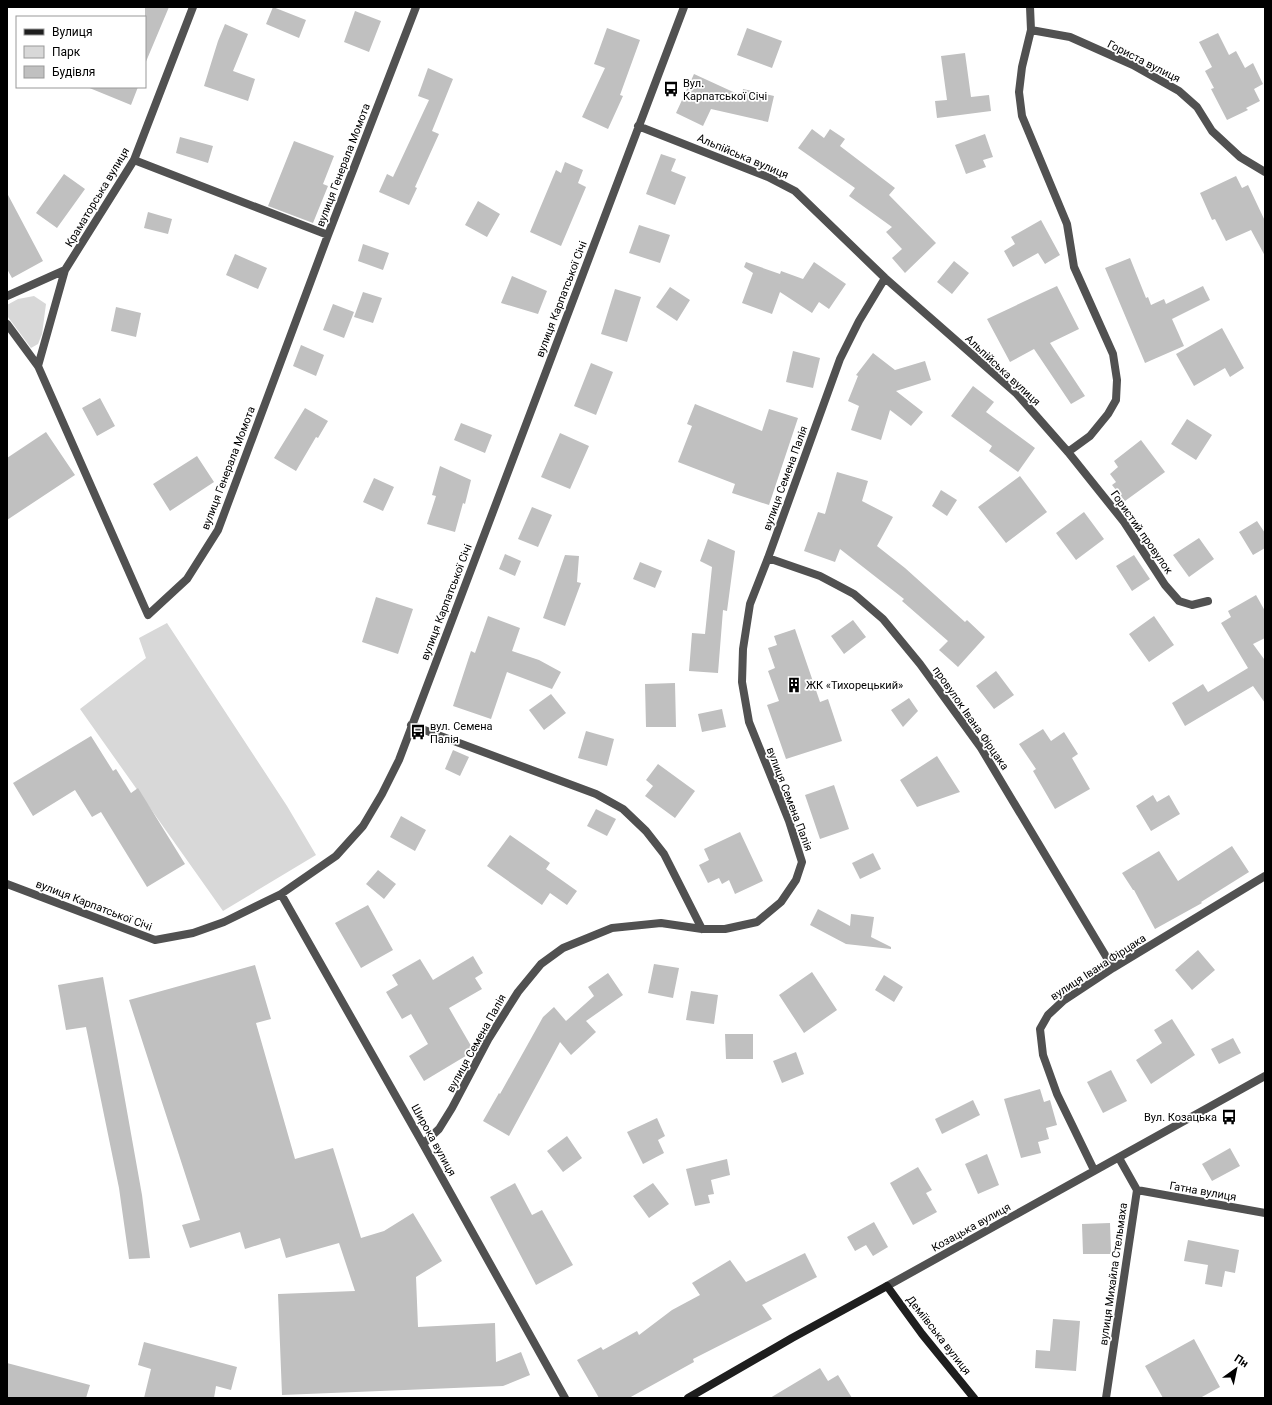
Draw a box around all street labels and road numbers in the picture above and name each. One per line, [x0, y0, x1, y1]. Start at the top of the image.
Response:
street label: Гориста вулиця [1105, 37, 1182, 85]
street label: вулиця Генерала Момота [314, 102, 373, 229]
street label: Альпійська вулиця [695, 131, 790, 182]
street label: Краматорська вулиця [63, 145, 132, 249]
street label: вулиця Карпатської Січі [533, 239, 590, 359]
street label: Альпійська вулиця [962, 332, 1043, 409]
street label: вулиця Генерала Момота [199, 405, 258, 532]
street label: вулиця Семена Палія [761, 424, 810, 532]
street label: Гористий провулок [1108, 488, 1175, 577]
street label: вулиця Карпатської Січі [418, 542, 475, 662]
street label: провулок Івана Фірцака [930, 664, 1011, 773]
street label: вулиця Семена Палія [764, 745, 815, 853]
street label: вулиця Карпатської Січі [34, 877, 154, 934]
street label: вулиця Івана Фірцака [1048, 932, 1149, 1003]
street label: вулиця Семена Палія [444, 992, 509, 1095]
street label: Широка вулиця [408, 1102, 459, 1179]
street label: Гатна вулиця [1168, 1179, 1237, 1204]
street label: Козацька вулиця [929, 1200, 1013, 1255]
street label: вулиця Михайла Стельмаха [1097, 1202, 1130, 1346]
street label: Деміївська вулиця [904, 1293, 974, 1377]

